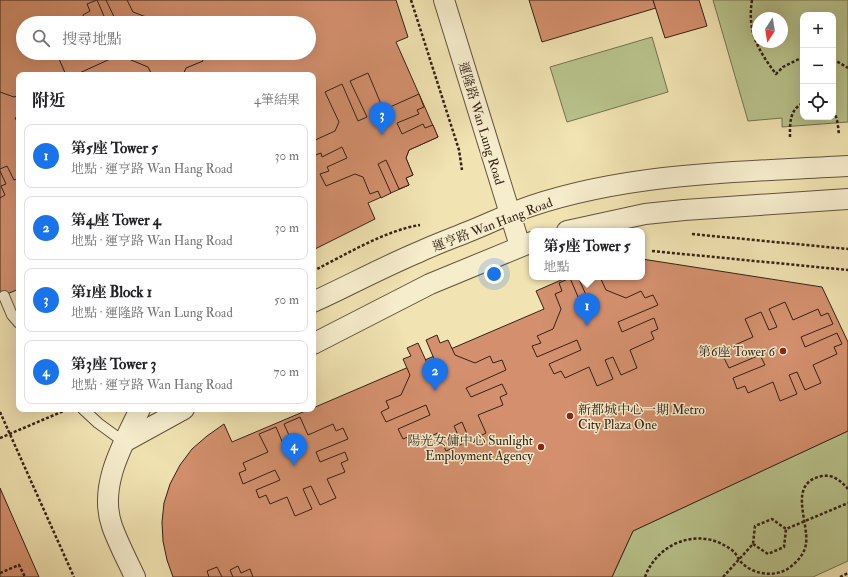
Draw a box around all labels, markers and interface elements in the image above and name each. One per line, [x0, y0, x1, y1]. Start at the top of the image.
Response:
north arrow [752, 12, 788, 48]
map controls [800, 12, 836, 120]
button: + [800, 12, 836, 48]
search box [16, 16, 316, 60]
icon: search [30, 27, 52, 49]
text: 搜尋地點 [62, 30, 122, 49]
button: − [800, 48, 836, 84]
street label: 運隆路 Wan Lung Road [455, 60, 508, 187]
button: locate [800, 84, 836, 120]
text: 附近 [32, 90, 66, 111]
text: 4筆結果 [254, 92, 300, 108]
pin: 3 [369, 102, 395, 135]
text: 第5座 Tower 5 [71, 139, 158, 158]
text: 1 [44, 148, 48, 164]
text: 30 m [275, 148, 299, 164]
text: 地點 · 運亨路 Wan Hang Road [71, 161, 233, 177]
street label: 運亨路 Wan Hang Road [430, 194, 555, 255]
text: 第4座 Tower 4 [71, 211, 161, 230]
text: 2 [43, 220, 49, 236]
text: 30 m [275, 220, 299, 236]
popup [529, 228, 645, 280]
text: 地點 · 運亨路 Wan Hang Road [71, 233, 233, 249]
text: 第5座 Tower 5 [544, 237, 630, 256]
text: 地點 [544, 259, 570, 275]
your location [484, 264, 504, 284]
text: 第1座 Block 1 [71, 283, 152, 302]
text: 3 [44, 292, 49, 308]
text: 50 m [274, 292, 299, 308]
pin: 1 [574, 293, 600, 326]
text: 地點 · 運隆路 Wan Lung Road [71, 305, 233, 321]
place label: 第6座 Tower 6 [698, 344, 776, 360]
marker: 第6座 Tower 6 [778, 346, 788, 356]
text: 第3座 Tower 3 [71, 355, 156, 374]
pin: 2 [422, 358, 448, 391]
text: 4 [42, 364, 50, 380]
text: 70 m [274, 364, 299, 380]
text: 地點 · 運亨路 Wan Hang Road [71, 377, 233, 393]
place label: 新都城中心一期 Metro City Plaza One [578, 402, 705, 434]
marker: 新都城中心一期 Metro City Plaza One [565, 411, 575, 421]
pin: 4 [281, 433, 307, 466]
place label: 陽光女傭中心 Sunlight Employment Agency [408, 433, 533, 465]
marker: 陽光女傭中心 Sunlight Employment Agency [536, 442, 546, 452]

